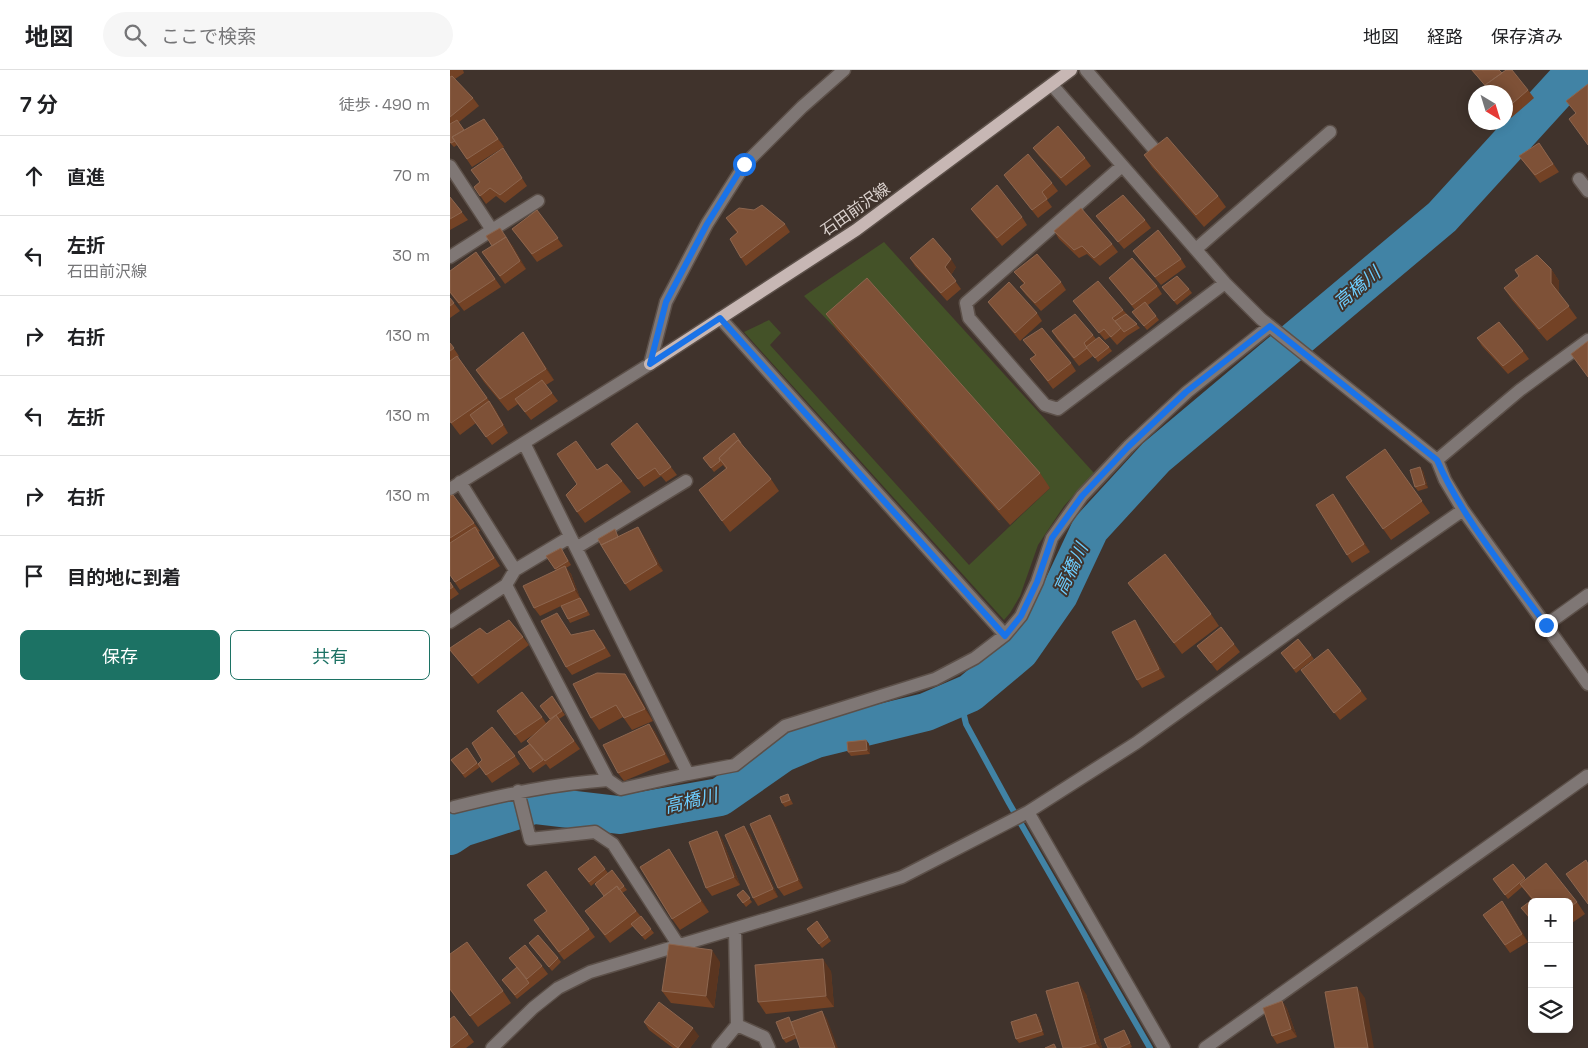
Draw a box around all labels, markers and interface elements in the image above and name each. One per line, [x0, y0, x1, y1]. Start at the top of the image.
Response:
search box [103, 12, 453, 57]
text: 地図 [25, 21, 73, 52]
icon: search [121, 21, 149, 49]
text: ここで検索 [161, 24, 256, 49]
text: 地図 [1363, 25, 1399, 48]
text: 経路 [1427, 25, 1463, 48]
text: 保存済み [1491, 25, 1563, 48]
north arrow [1468, 85, 1513, 130]
text: 7 分 [20, 91, 58, 118]
text: 徒歩 · 490 m [339, 94, 430, 115]
route start [733, 153, 756, 176]
icon: ahead [20, 162, 48, 190]
text: 直進 [67, 165, 105, 190]
text: 70 m [393, 165, 430, 186]
street label: 石田前沢線 [816, 178, 894, 241]
text: 左折 [67, 233, 105, 258]
icon: left [20, 242, 48, 270]
text: 30 m [392, 245, 430, 266]
water label: 高橋川 [1329, 260, 1386, 314]
text: 石田前沢線 [67, 261, 147, 282]
icon: right [20, 322, 48, 350]
text: 右折 [67, 325, 105, 350]
text: 130 m [386, 325, 430, 346]
icon: left [20, 402, 48, 430]
text: 左折 [67, 405, 105, 430]
text: 130 m [386, 405, 430, 426]
icon: right [20, 482, 48, 510]
text: 右折 [67, 485, 105, 510]
text: 130 m [386, 485, 430, 506]
water label: 高橋川 [1048, 538, 1094, 598]
icon: arrive [20, 562, 48, 590]
text: 目的地に到着 [67, 565, 181, 590]
route end [1535, 614, 1558, 637]
button: 保存 [20, 630, 220, 680]
button: 共有 [230, 630, 430, 680]
water label: 高橋川 [662, 783, 722, 818]
map controls [1528, 898, 1573, 1033]
button: + [1528, 898, 1573, 943]
button: − [1528, 943, 1573, 988]
button: layers [1528, 988, 1573, 1033]

